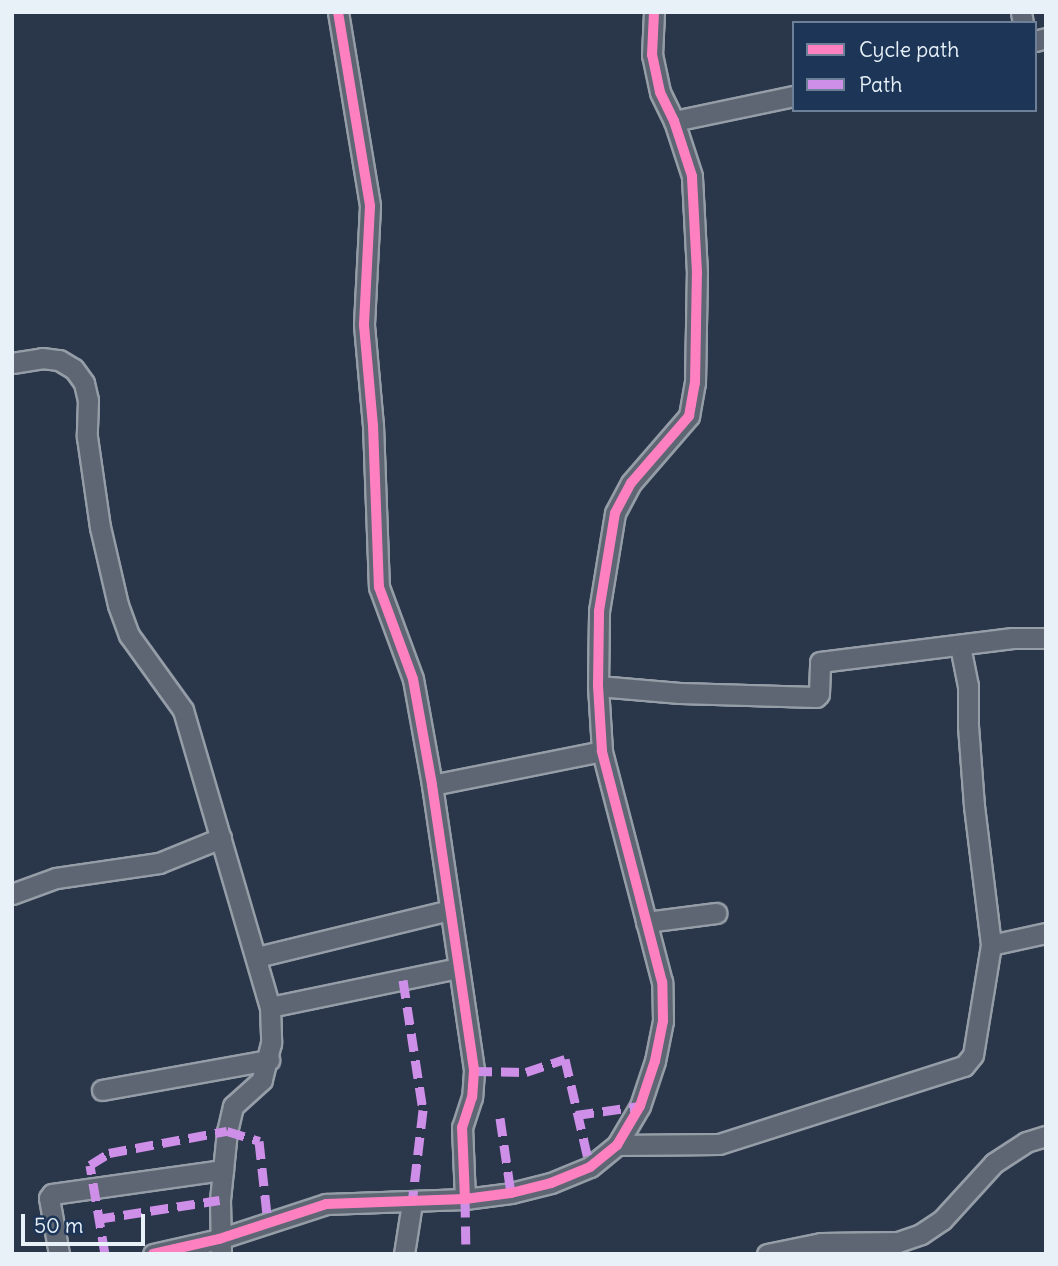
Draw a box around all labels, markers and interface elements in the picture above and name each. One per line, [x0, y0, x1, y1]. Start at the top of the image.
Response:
legend [792, 21, 1037, 112]
text: Cycle path [859, 36, 959, 63]
text: Path [859, 71, 902, 98]
scale bar [24, 1200, 149, 1244]
text: 50 m [34, 1212, 83, 1239]

